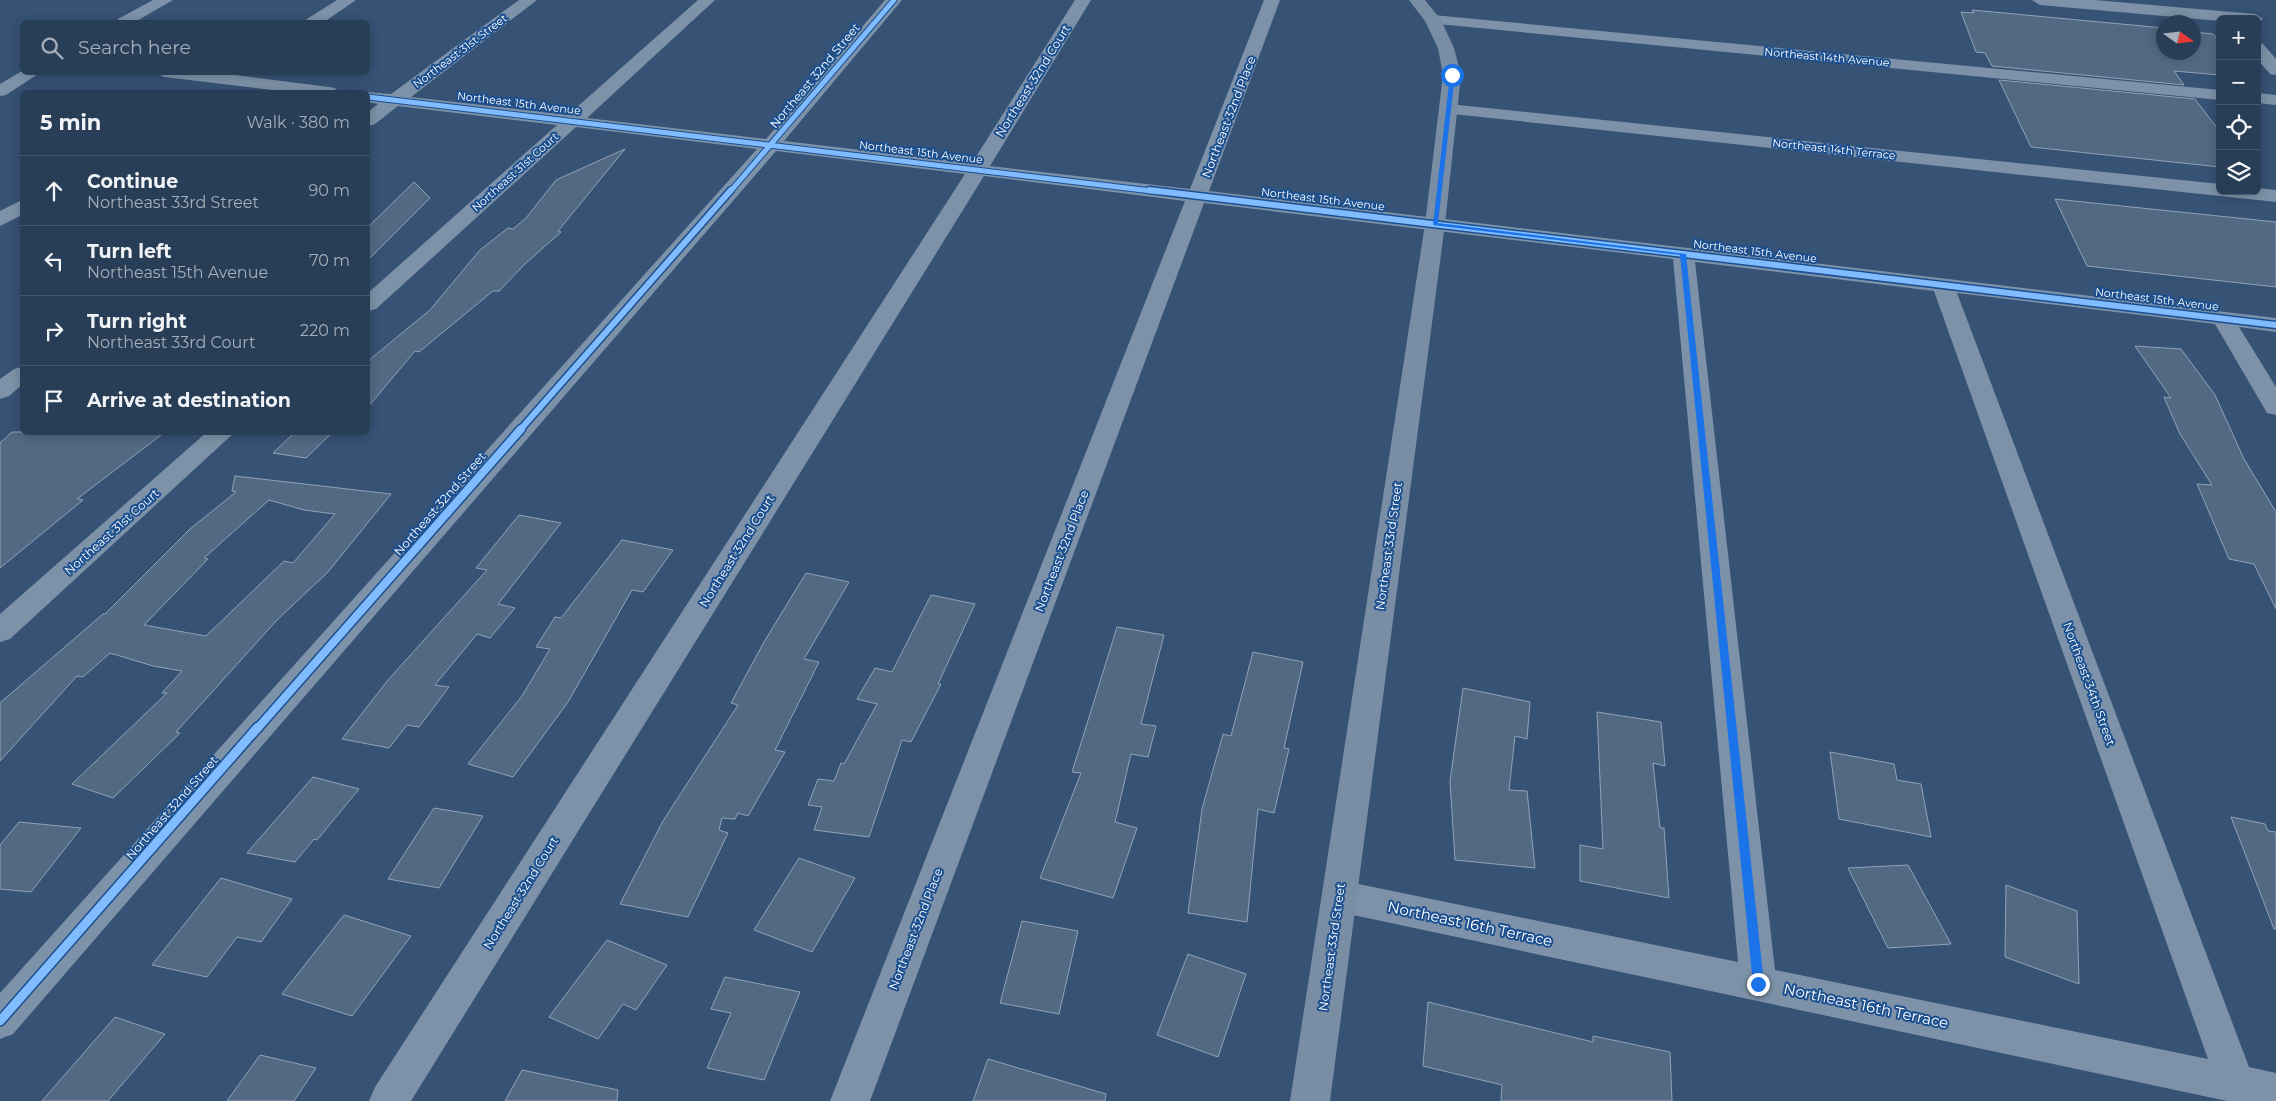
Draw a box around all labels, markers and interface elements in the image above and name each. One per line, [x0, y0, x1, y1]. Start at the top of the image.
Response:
street label: Northeast 31st Street [410, 11, 510, 91]
north arrow [2156, 15, 2201, 60]
map controls [2216, 15, 2261, 195]
button: + [2216, 15, 2261, 60]
search box [20, 20, 370, 75]
street label: Northeast 32nd Street [766, 20, 863, 131]
street label: Northeast 32nd Court [992, 22, 1073, 140]
icon: search [38, 34, 66, 62]
text: Search here [78, 36, 191, 59]
street label: Northeast 14th Avenue [1764, 45, 1890, 69]
street label: Northeast 32nd Place [1198, 54, 1259, 180]
button: − [2216, 60, 2261, 105]
route start [1441, 64, 1464, 87]
street label: Northeast 15th Avenue [456, 88, 582, 118]
button: locate [2216, 105, 2261, 150]
text: 5 min [40, 110, 101, 135]
text: Walk · 380 m [246, 113, 350, 132]
street label: Northeast 31st Court [469, 129, 562, 215]
street label: Northeast 14th Terrace [1772, 136, 1897, 162]
street label: Northeast 15th Avenue [858, 137, 984, 167]
button: layers [2216, 150, 2261, 195]
text: Continue [87, 170, 178, 193]
icon: ahead [40, 177, 68, 205]
text: 90 m [308, 181, 350, 200]
street label: Northeast 15th Avenue [1260, 184, 1386, 214]
text: Northeast 33rd Street [87, 193, 259, 212]
street label: Northeast 15th Avenue [1692, 236, 1818, 266]
text: Turn left [87, 240, 172, 263]
icon: left [40, 247, 68, 275]
text: 70 m [309, 251, 350, 270]
text: Northeast 15th Avenue [87, 263, 268, 282]
street label: Northeast 15th Avenue [2094, 284, 2220, 314]
text: Turn right [87, 310, 187, 333]
icon: right [40, 317, 68, 345]
text: 220 m [300, 321, 350, 340]
text: Northeast 33rd Court [87, 333, 256, 352]
icon: arrive [40, 387, 68, 415]
text: Arrive at destination [87, 389, 291, 412]
street label: Northeast 32nd Street [391, 449, 489, 559]
street label: Northeast 33rd Street [1372, 481, 1405, 611]
street label: Northeast 31st Court [61, 485, 162, 578]
street label: Northeast 32nd Place [1031, 488, 1092, 614]
street label: Northeast 32nd Court [696, 492, 777, 610]
street label: Northeast 34th Street [2060, 620, 2119, 748]
street label: Northeast 32nd Street [123, 753, 221, 863]
street label: Northeast 32nd Court [480, 834, 561, 952]
street label: Northeast 32nd Place [885, 866, 946, 992]
street label: Northeast 33rd Street [1315, 882, 1348, 1012]
street label: Northeast 16th Terrace [1386, 897, 1554, 950]
route end [1747, 973, 1770, 996]
street label: Northeast 16th Terrace [1782, 979, 1950, 1032]

